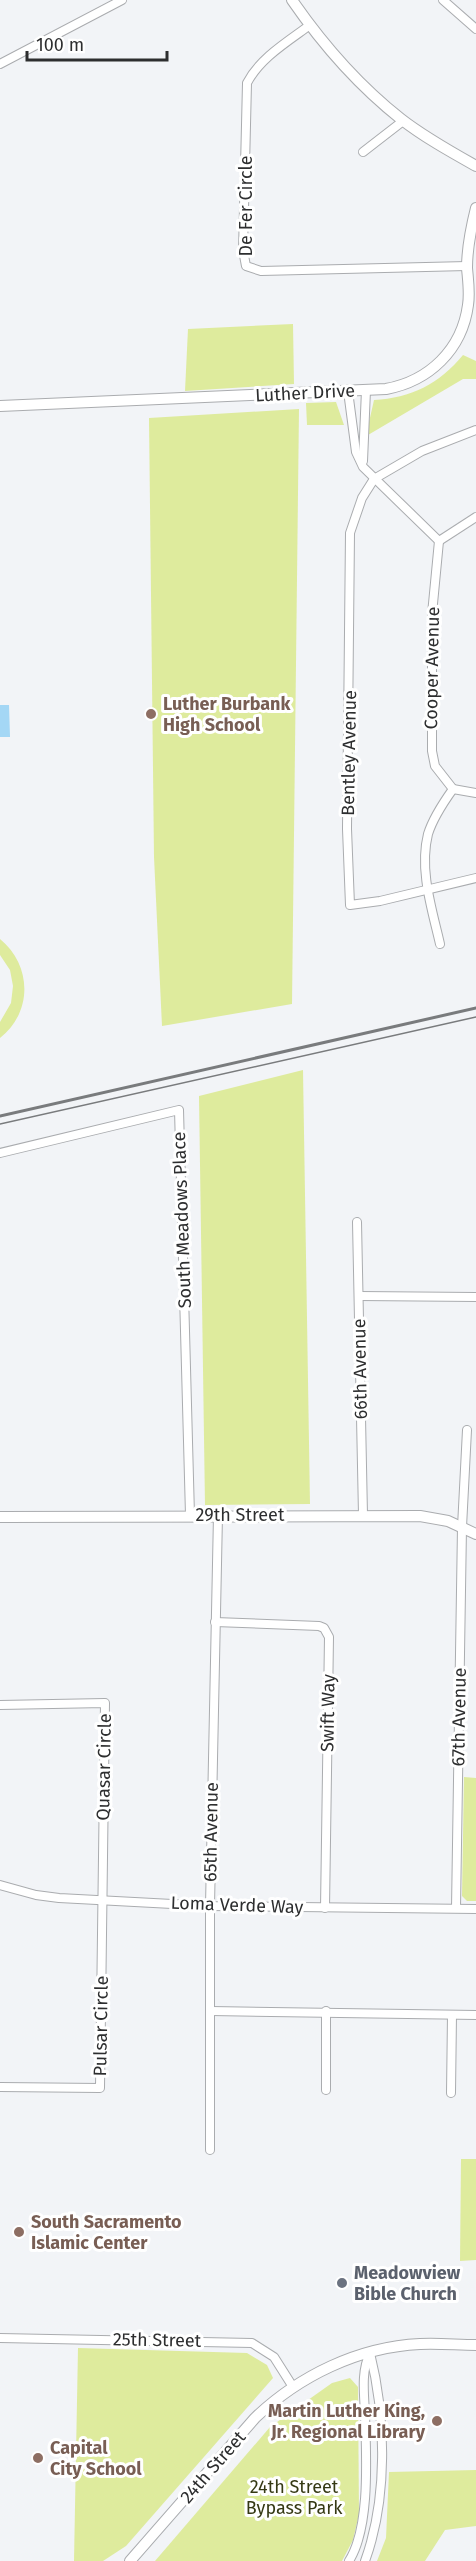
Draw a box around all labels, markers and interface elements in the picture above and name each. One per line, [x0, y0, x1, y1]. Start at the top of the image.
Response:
scale bar [27, 24, 166, 62]
text: 100 m [36, 34, 84, 56]
street label: De Fer Circle [235, 155, 257, 257]
street label: Luther Drive [255, 379, 355, 407]
street label: Cooper Avenue [420, 606, 444, 730]
street label: Bentley Avenue [337, 690, 361, 816]
place label: Luther Burbank High School [163, 693, 291, 736]
marker: Luther Burbank High School [144, 707, 158, 721]
street label: South Meadows Place [168, 1131, 196, 1309]
street label: 66th Avenue [348, 1318, 372, 1420]
street label: 29th Street [196, 1504, 285, 1526]
street label: 67th Avenue [447, 1667, 471, 1767]
street label: Swift Way [316, 1674, 340, 1752]
street label: Quasar Circle [92, 1713, 116, 1821]
street label: 65th Avenue [199, 1782, 223, 1882]
street label: Loma Verde Way [170, 1892, 304, 1918]
street label: Pulsar Circle [89, 1976, 113, 2076]
place label: South Sacramento Islamic Center [31, 2211, 182, 2254]
marker: South Sacramento Islamic Center [12, 2225, 26, 2239]
place label: Meadowview Bible Church [354, 2262, 461, 2305]
marker: Meadowview Bible Church [335, 2276, 349, 2290]
street label: 25th Street [113, 2328, 202, 2352]
place label: Martin Luther King, Jr. Regional Library [268, 2400, 426, 2443]
marker: Martin Luther King, Jr. Regional Library [430, 2414, 444, 2428]
street label: 24th Street [176, 2426, 251, 2508]
place label: Capital City School [50, 2437, 142, 2480]
marker: Capital City School [31, 2451, 45, 2465]
park label: 24th Street Bypass Park [246, 2476, 343, 2519]

